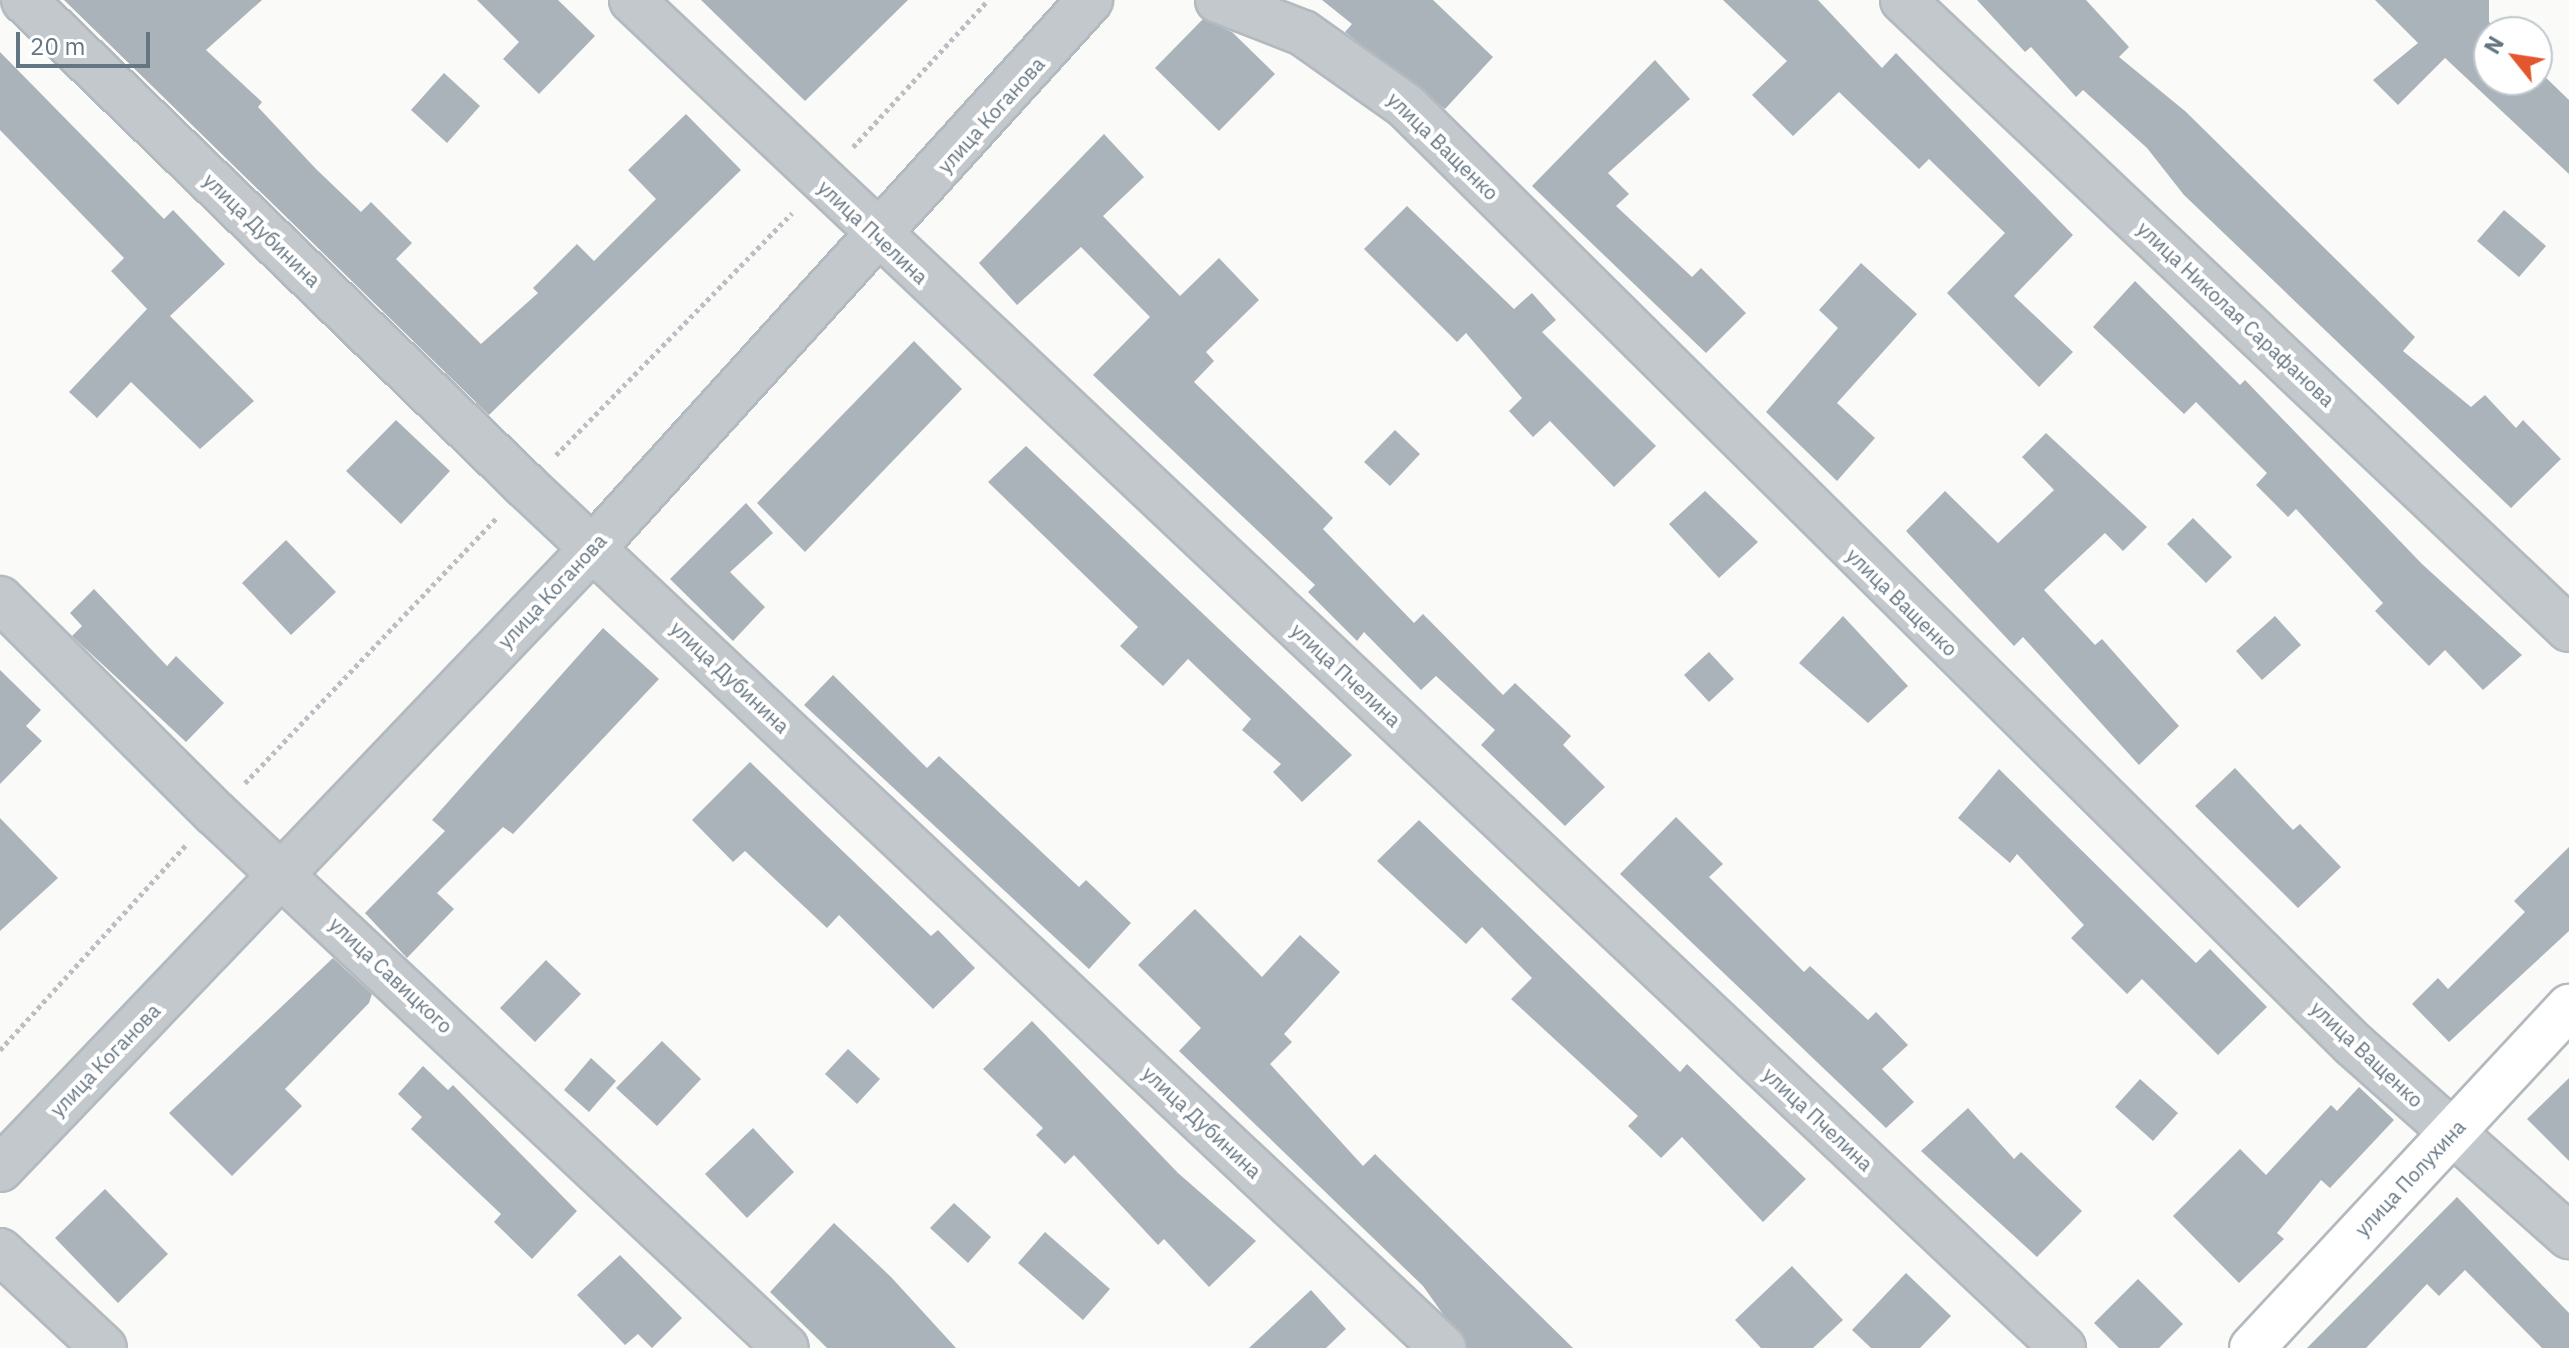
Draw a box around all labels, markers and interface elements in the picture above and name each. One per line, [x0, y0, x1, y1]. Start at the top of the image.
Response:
scale bar [20, 16, 154, 66]
north arrow [2473, 16, 2553, 96]
text: 20 m [30, 30, 85, 62]
text: N [2477, 31, 2510, 59]
street label: улица Коганова [933, 52, 1049, 178]
street label: улица Ващенко [1383, 87, 1503, 205]
street label: улица Дубинина [198, 168, 326, 292]
street label: улица Пчелина [813, 175, 933, 289]
street label: улица Николая Сарафанова [2132, 216, 2340, 412]
street label: улица Коганова [493, 529, 611, 653]
street label: улица Ващенко [1842, 543, 1962, 661]
street label: улица Дубинина [666, 616, 794, 738]
street label: улица Пчелина [1286, 618, 1406, 732]
street label: улица Савицкого [324, 912, 458, 1038]
street label: улица Ващенко [2306, 996, 2428, 1112]
street label: улица Коганова [45, 998, 165, 1122]
street label: улица Дубинина [1138, 1061, 1266, 1183]
street label: улица Пчелина [1758, 1062, 1878, 1176]
street label: улица Полухина [2350, 1115, 2470, 1241]

